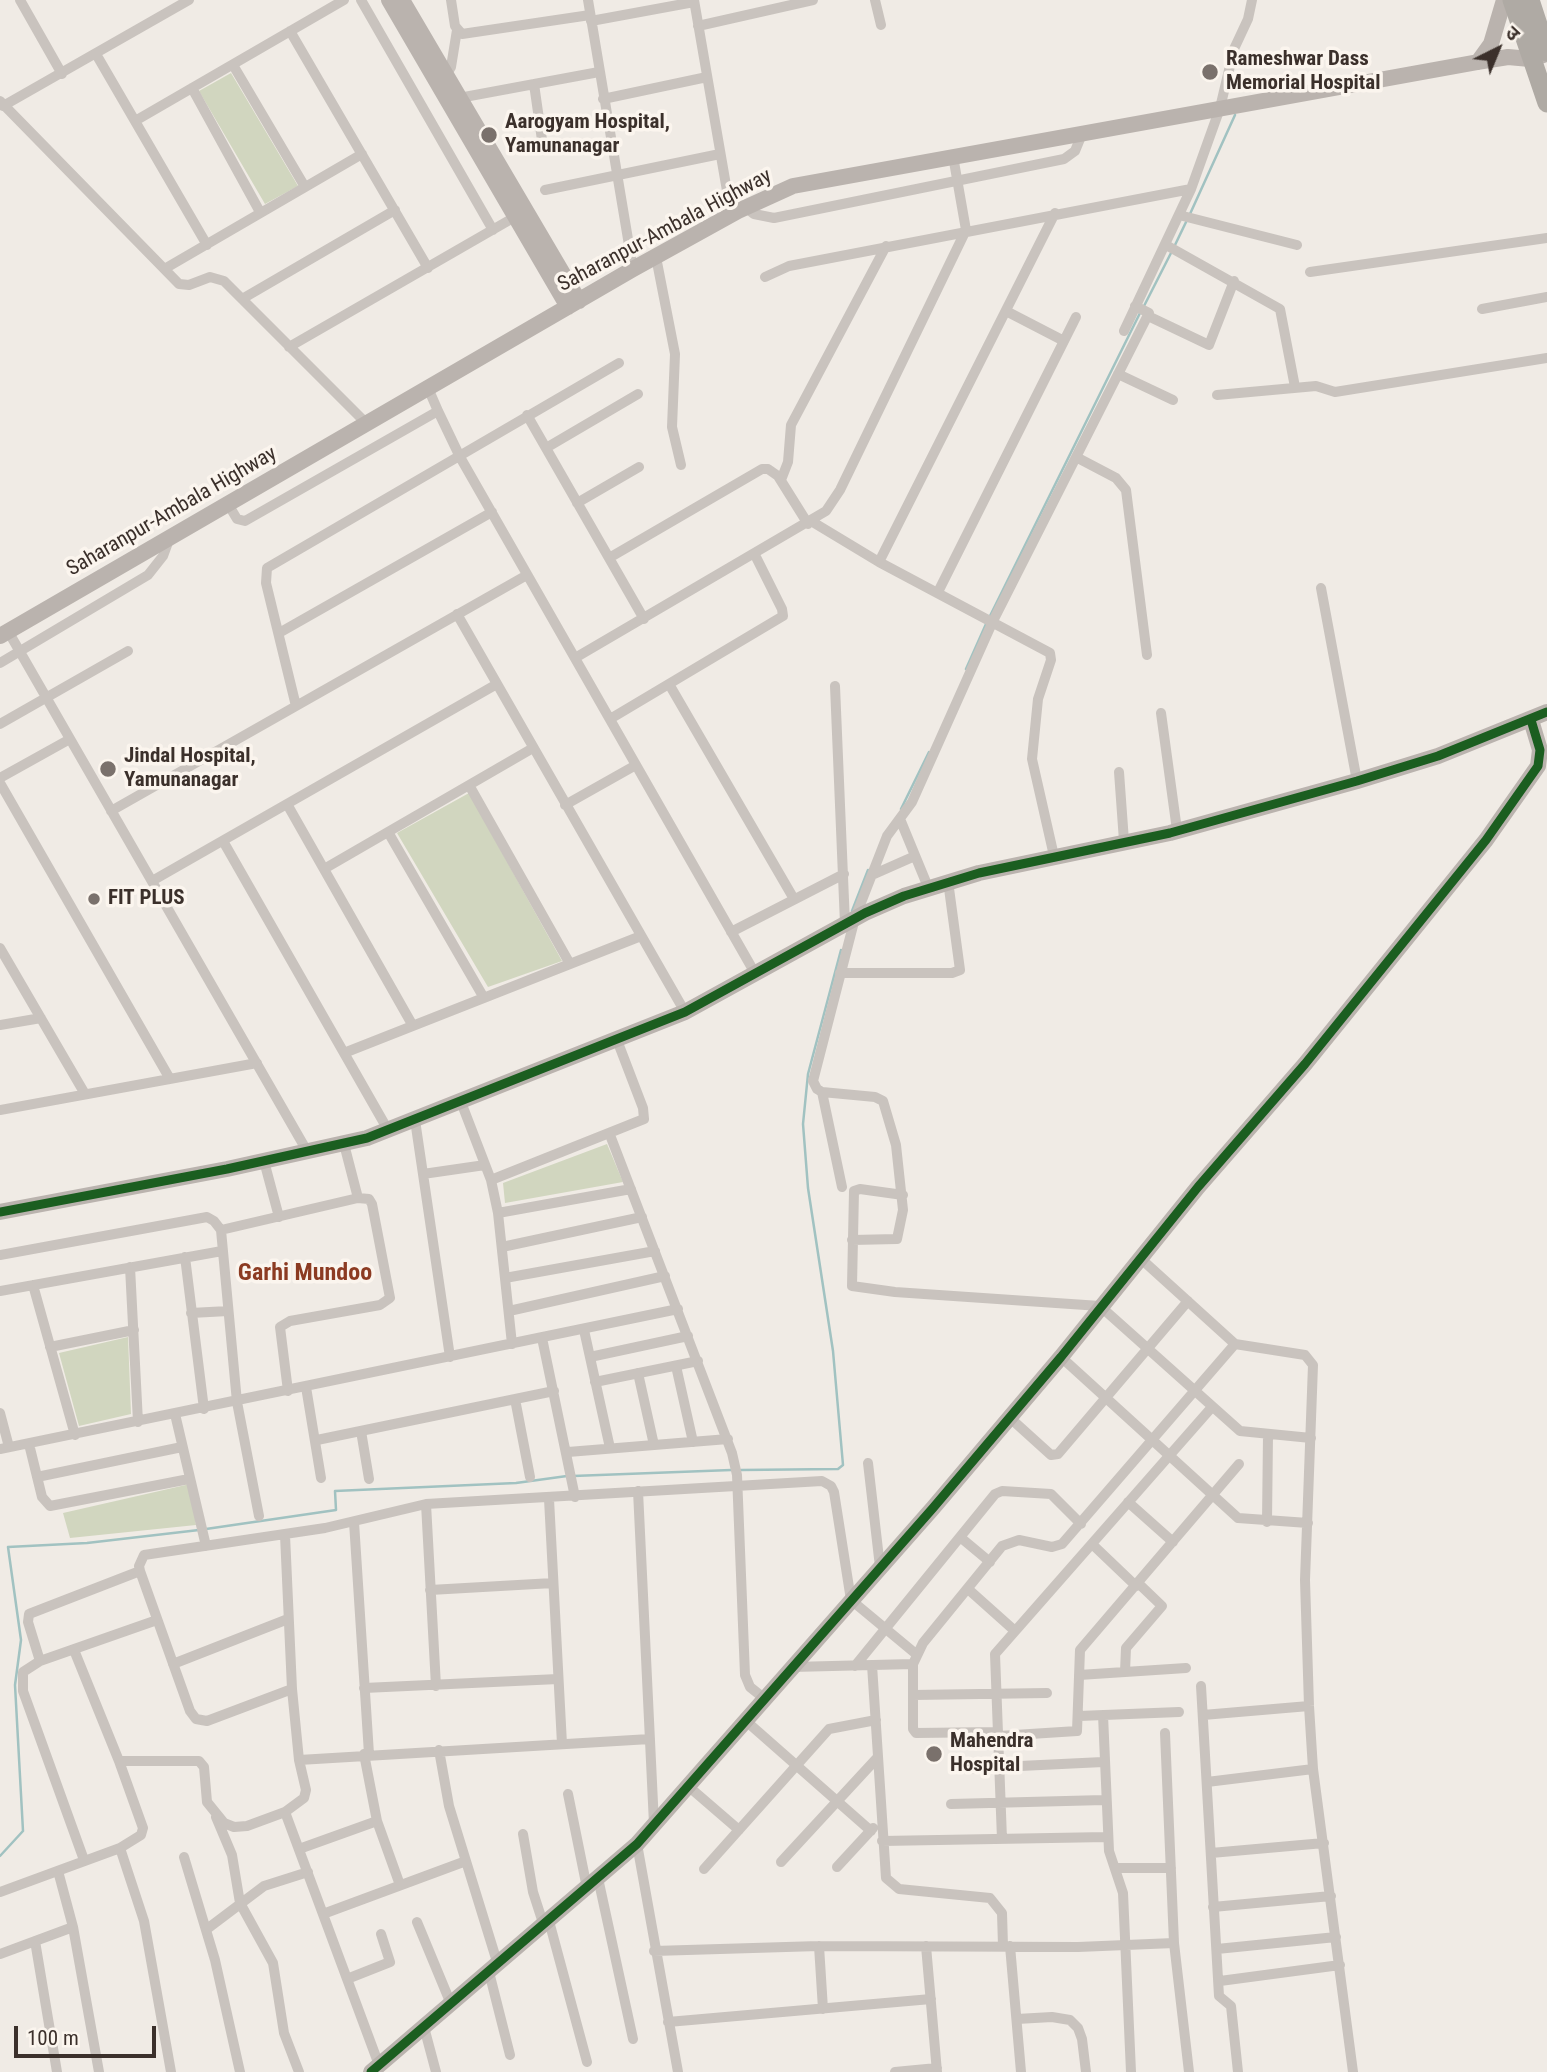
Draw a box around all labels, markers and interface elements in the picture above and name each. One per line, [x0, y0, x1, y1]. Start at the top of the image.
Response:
north arrow [1463, 14, 1533, 84]
text: उ [1501, 21, 1525, 45]
place label: Rameshwar Dass Memorial Hospital [1226, 47, 1380, 97]
marker: Rameshwar Dass Memorial Hospital [1200, 62, 1220, 82]
place label: Aarogyam Hospital, Yamunanagar [505, 110, 670, 160]
marker: Aarogyam Hospital, Yamunanagar [479, 125, 499, 145]
street label: Saharanpur-Ambala Highway [554, 164, 776, 298]
street label: Saharanpur-Ambala Highway [63, 442, 281, 582]
place label: Jindal Hospital, Yamunanagar [124, 744, 256, 794]
marker: Jindal Hospital, Yamunanagar [98, 759, 118, 779]
place label: FIT PLUS [108, 886, 185, 912]
marker: FIT PLUS [86, 891, 102, 907]
district label: Garhi Mundoo [238, 1260, 372, 1288]
place label: Mahendra Hospital [950, 1729, 1033, 1779]
marker: Mahendra Hospital [924, 1744, 944, 1764]
scale bar [18, 2012, 159, 2056]
text: 100 m [27, 2026, 79, 2050]

